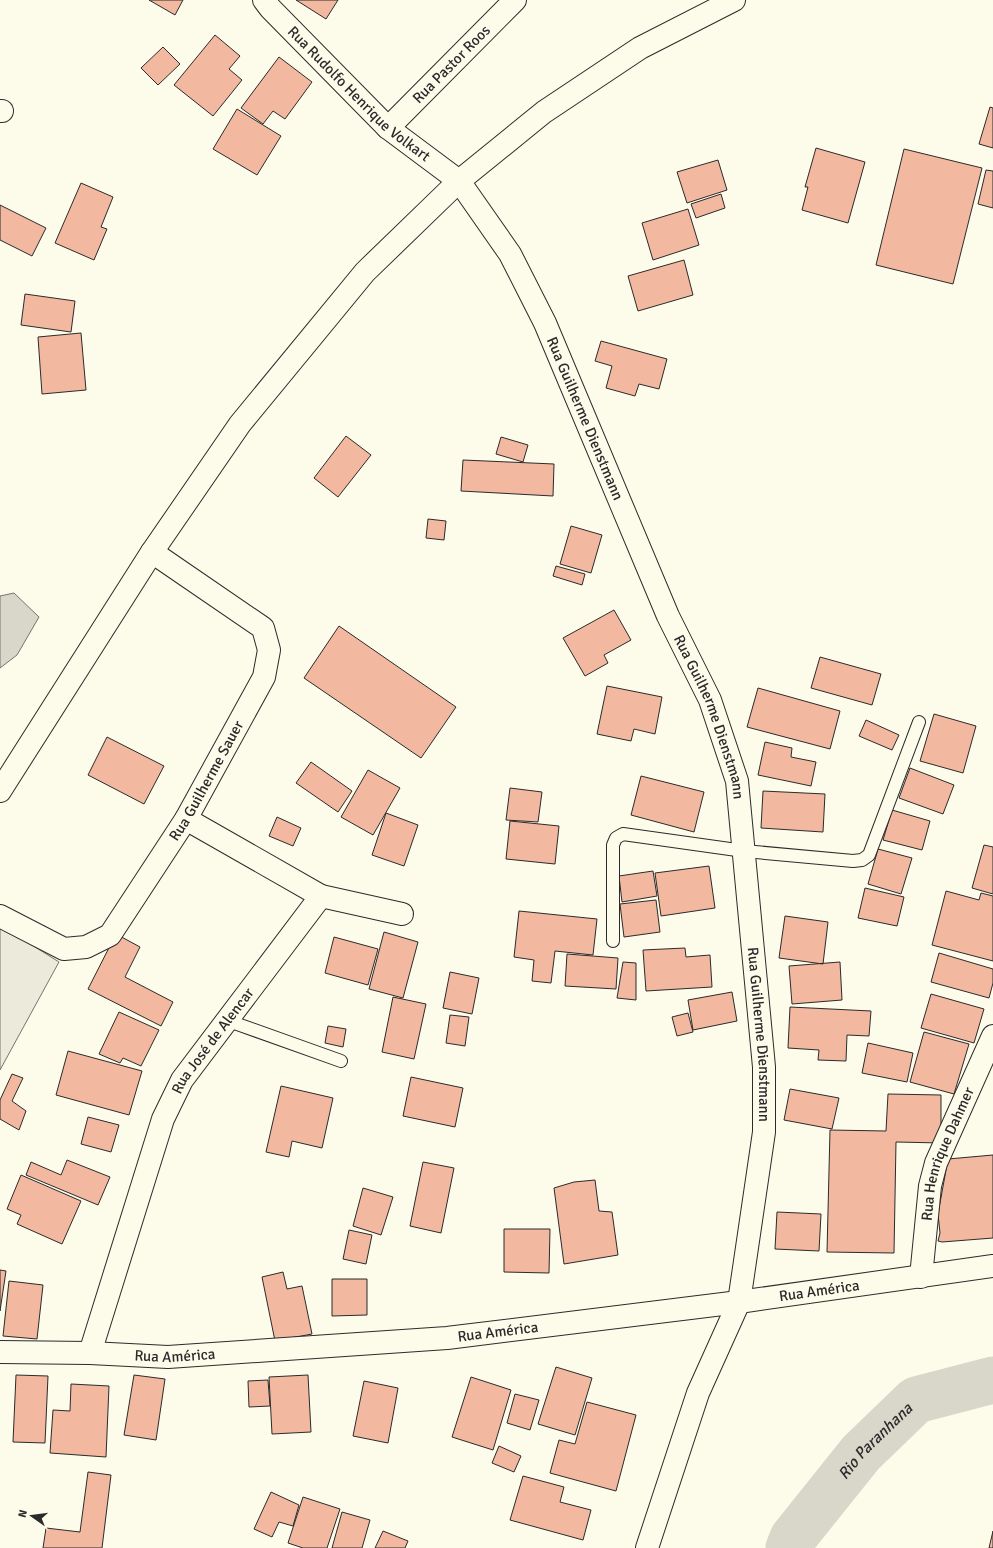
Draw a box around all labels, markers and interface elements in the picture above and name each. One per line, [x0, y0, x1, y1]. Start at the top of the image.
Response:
street label: Rua Pastor Roos [409, 21, 494, 107]
street label: Rua Rudolfo Henrique Volkart [284, 22, 434, 165]
street label: Rua Guilherme Dienstmann [543, 334, 627, 503]
street label: Rua Guilherme Dienstmann [670, 632, 748, 800]
street label: Rua Guilherme Sauer [165, 717, 248, 844]
street label: Rua Guilherme Dienstmann [744, 946, 773, 1122]
street label: Rua José de Alencar [168, 984, 258, 1097]
street label: Rua Henrique Dahmer [918, 1084, 978, 1222]
street label: Rua América [778, 1276, 861, 1305]
street label: Rua América [457, 1318, 539, 1346]
street label: Rua América [134, 1345, 216, 1366]
water label: Rio Paranhana [834, 1398, 917, 1484]
north arrow [12, 1496, 52, 1536]
text: N [16, 1508, 30, 1519]

